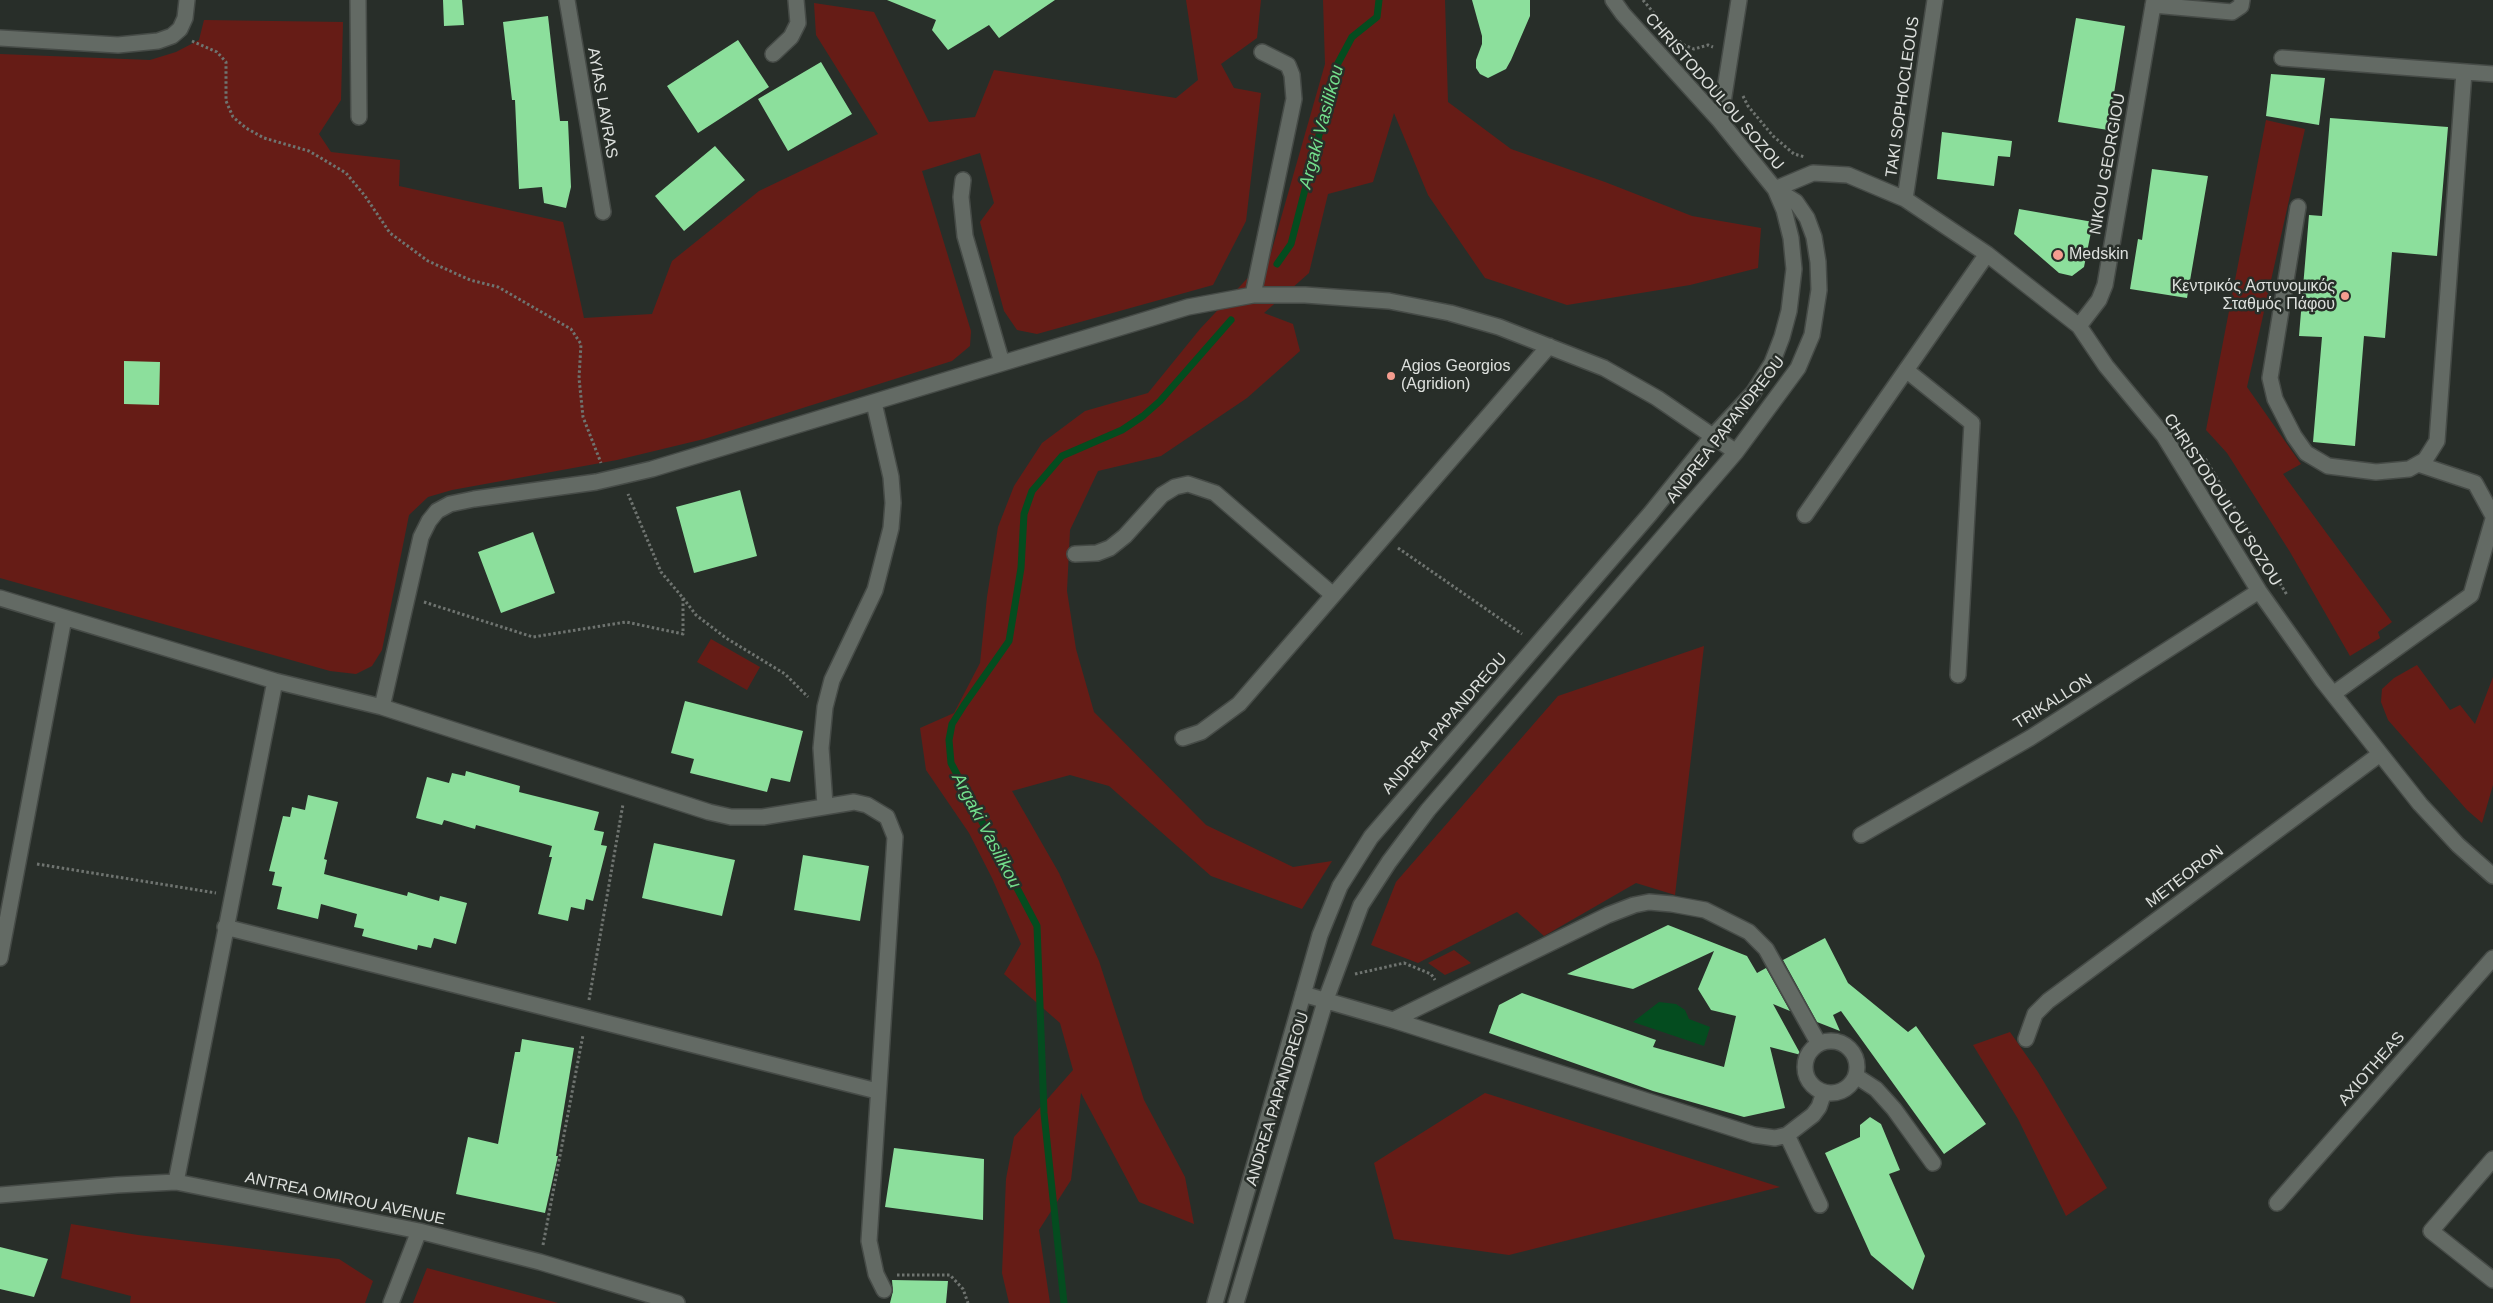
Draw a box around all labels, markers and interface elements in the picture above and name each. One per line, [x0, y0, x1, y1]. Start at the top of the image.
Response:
street label: CHRISTODOULOU SOZOU [1641, 10, 1787, 174]
street label: TAKI SOPHOCLEOUS [1882, 15, 1924, 179]
street label: AYIAS LAVRAS [583, 46, 621, 160]
water label: Argaki Vasilikou [1295, 63, 1349, 191]
street label: NIKOU GEORGIOU [2086, 92, 2130, 236]
place label: Medskin [2069, 245, 2129, 265]
marker: Medskin [2051, 248, 2065, 262]
place label: Κεντρικός Αστυνομικός Σταθμός Πάφου [2172, 277, 2335, 315]
marker: Κεντρικός Αστυνομικός Σταθμός Πάφου [2339, 290, 2351, 302]
street label: ANDREA PAPANDREOU [1663, 353, 1789, 507]
place label: Agios Georgios (Agridion) [1401, 357, 1510, 395]
marker: Agios Georgios (Agridion) [1385, 370, 1397, 382]
street label: CHRISTODOULOU SOZOU [2159, 410, 2285, 590]
street label: ANDREA PAPANDREOU [1378, 649, 1512, 799]
street label: TRIKALLON [2010, 670, 2096, 734]
water label: Argaki Vasilikou [947, 770, 1025, 892]
street label: METEORON [2142, 842, 2228, 912]
street label: ANDREA PAPANDREOU [1242, 1010, 1314, 1188]
street label: AXIOTHEAS [2335, 1028, 2409, 1110]
street label: ANTREA OMIROU AVENUE [243, 1168, 447, 1230]

